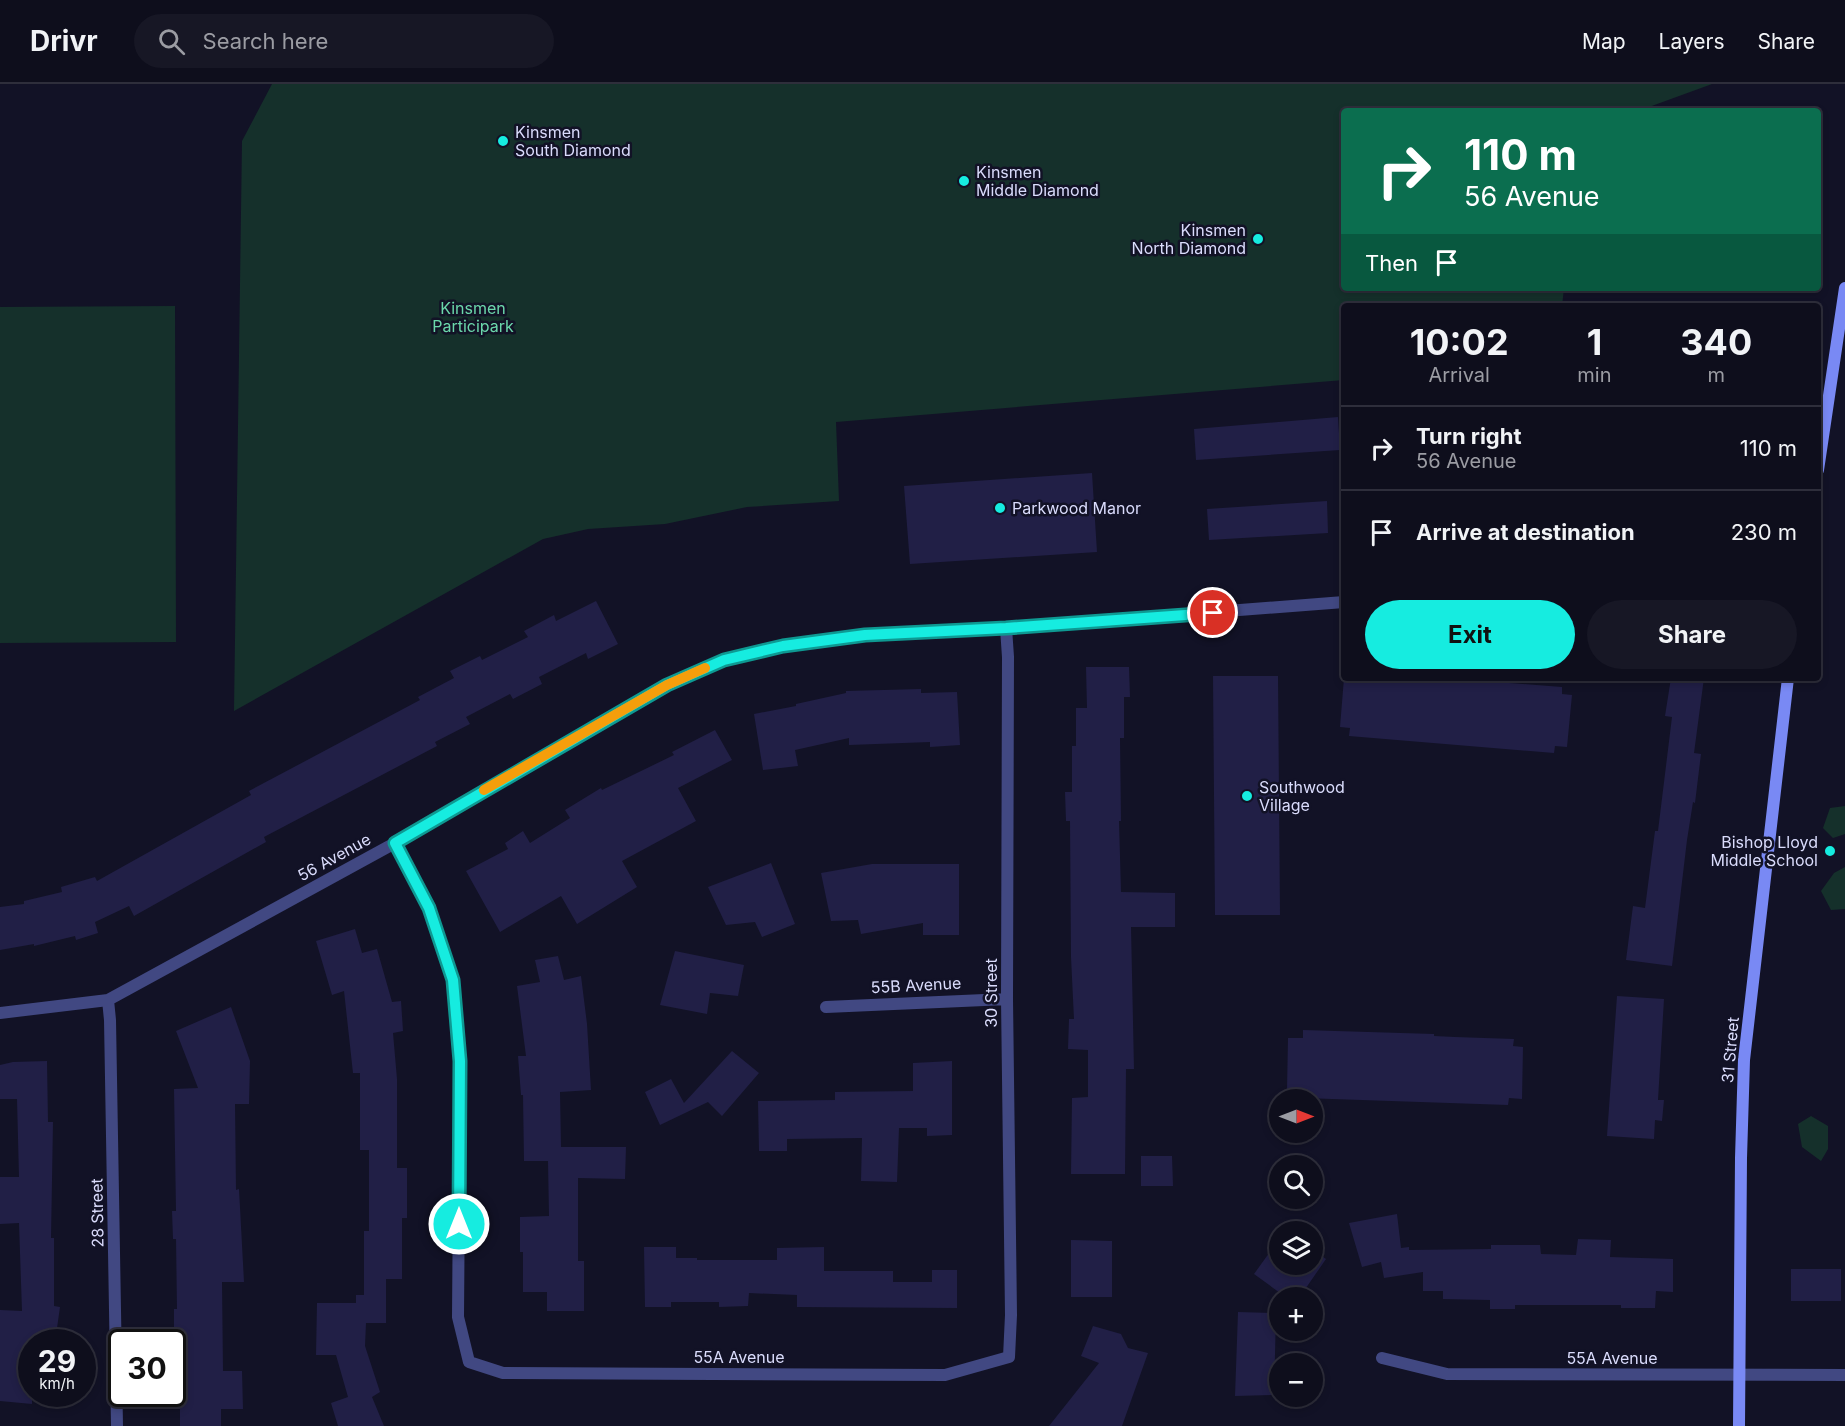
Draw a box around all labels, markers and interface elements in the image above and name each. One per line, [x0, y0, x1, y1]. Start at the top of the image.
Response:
search box [134, 14, 554, 68]
text: Drivr [30, 24, 98, 58]
icon: search [155, 25, 188, 58]
text: Search here [203, 28, 328, 54]
text: Map [1582, 29, 1626, 54]
text: Layers [1659, 29, 1725, 54]
text: Share [1758, 29, 1815, 54]
place label: Kinsmen South Diamond [515, 122, 631, 160]
text: 110 m [1464, 129, 1577, 180]
icon: right [1365, 132, 1443, 210]
marker: Kinsmen South Diamond [496, 134, 510, 148]
place label: Kinsmen Middle Diamond [976, 162, 1099, 200]
marker: Kinsmen Middle Diamond [957, 174, 971, 188]
text: 56 Avenue [1464, 180, 1600, 213]
place label: Kinsmen North Diamond [1132, 220, 1246, 258]
marker: Kinsmen North Diamond [1251, 232, 1265, 246]
icon: arrive [1430, 246, 1463, 279]
text: Then [1365, 250, 1418, 276]
park label: Kinsmen Participark [432, 298, 514, 336]
text: 10:02 [1410, 320, 1509, 364]
text: 1 [1587, 320, 1602, 364]
text: 340 [1680, 320, 1752, 364]
text: Arrival [1428, 363, 1490, 387]
text: min [1577, 363, 1612, 387]
text: m [1707, 363, 1725, 387]
text: Turn right [1416, 423, 1522, 449]
icon: right [1365, 432, 1398, 465]
text: 110 m [1740, 435, 1797, 461]
text: 56 Avenue [1416, 449, 1516, 473]
place label: Parkwood Manor [1012, 498, 1141, 518]
marker: Parkwood Manor [993, 501, 1007, 515]
icon: arrive [1365, 516, 1398, 549]
text: Arrive at destination [1416, 519, 1635, 545]
text: 230 m [1731, 519, 1797, 545]
pin [1187, 587, 1238, 638]
icon: arrive [1196, 596, 1229, 629]
button: Exit [1365, 600, 1575, 669]
button: Share [1587, 600, 1797, 669]
place label: Southwood Village [1259, 777, 1345, 815]
marker: Southwood Village [1240, 789, 1254, 803]
street label: 56 Avenue [294, 829, 374, 885]
place label: Bishop Lloyd Middle School [1710, 832, 1818, 870]
marker: Bishop Lloyd Middle School [1823, 844, 1837, 858]
street label: 30 Street [981, 958, 1001, 1028]
street label: 55B Avenue [870, 973, 962, 997]
street label: 31 Street [1717, 1016, 1743, 1084]
north arrow [1269, 1089, 1323, 1143]
map controls [1269, 1089, 1323, 1407]
button: search [1269, 1155, 1323, 1209]
street label: 28 Street [86, 1178, 108, 1248]
position arrow [427, 1192, 491, 1256]
button: layers [1269, 1221, 1323, 1275]
button: + [1269, 1287, 1323, 1341]
speed limit sign: 30 [108, 1329, 186, 1407]
text: 29 [38, 1343, 76, 1379]
street label: 55A Avenue [693, 1347, 785, 1367]
street label: 55A Avenue [1566, 1348, 1658, 1368]
button: − [1269, 1353, 1323, 1407]
text: km/h [39, 1374, 75, 1393]

